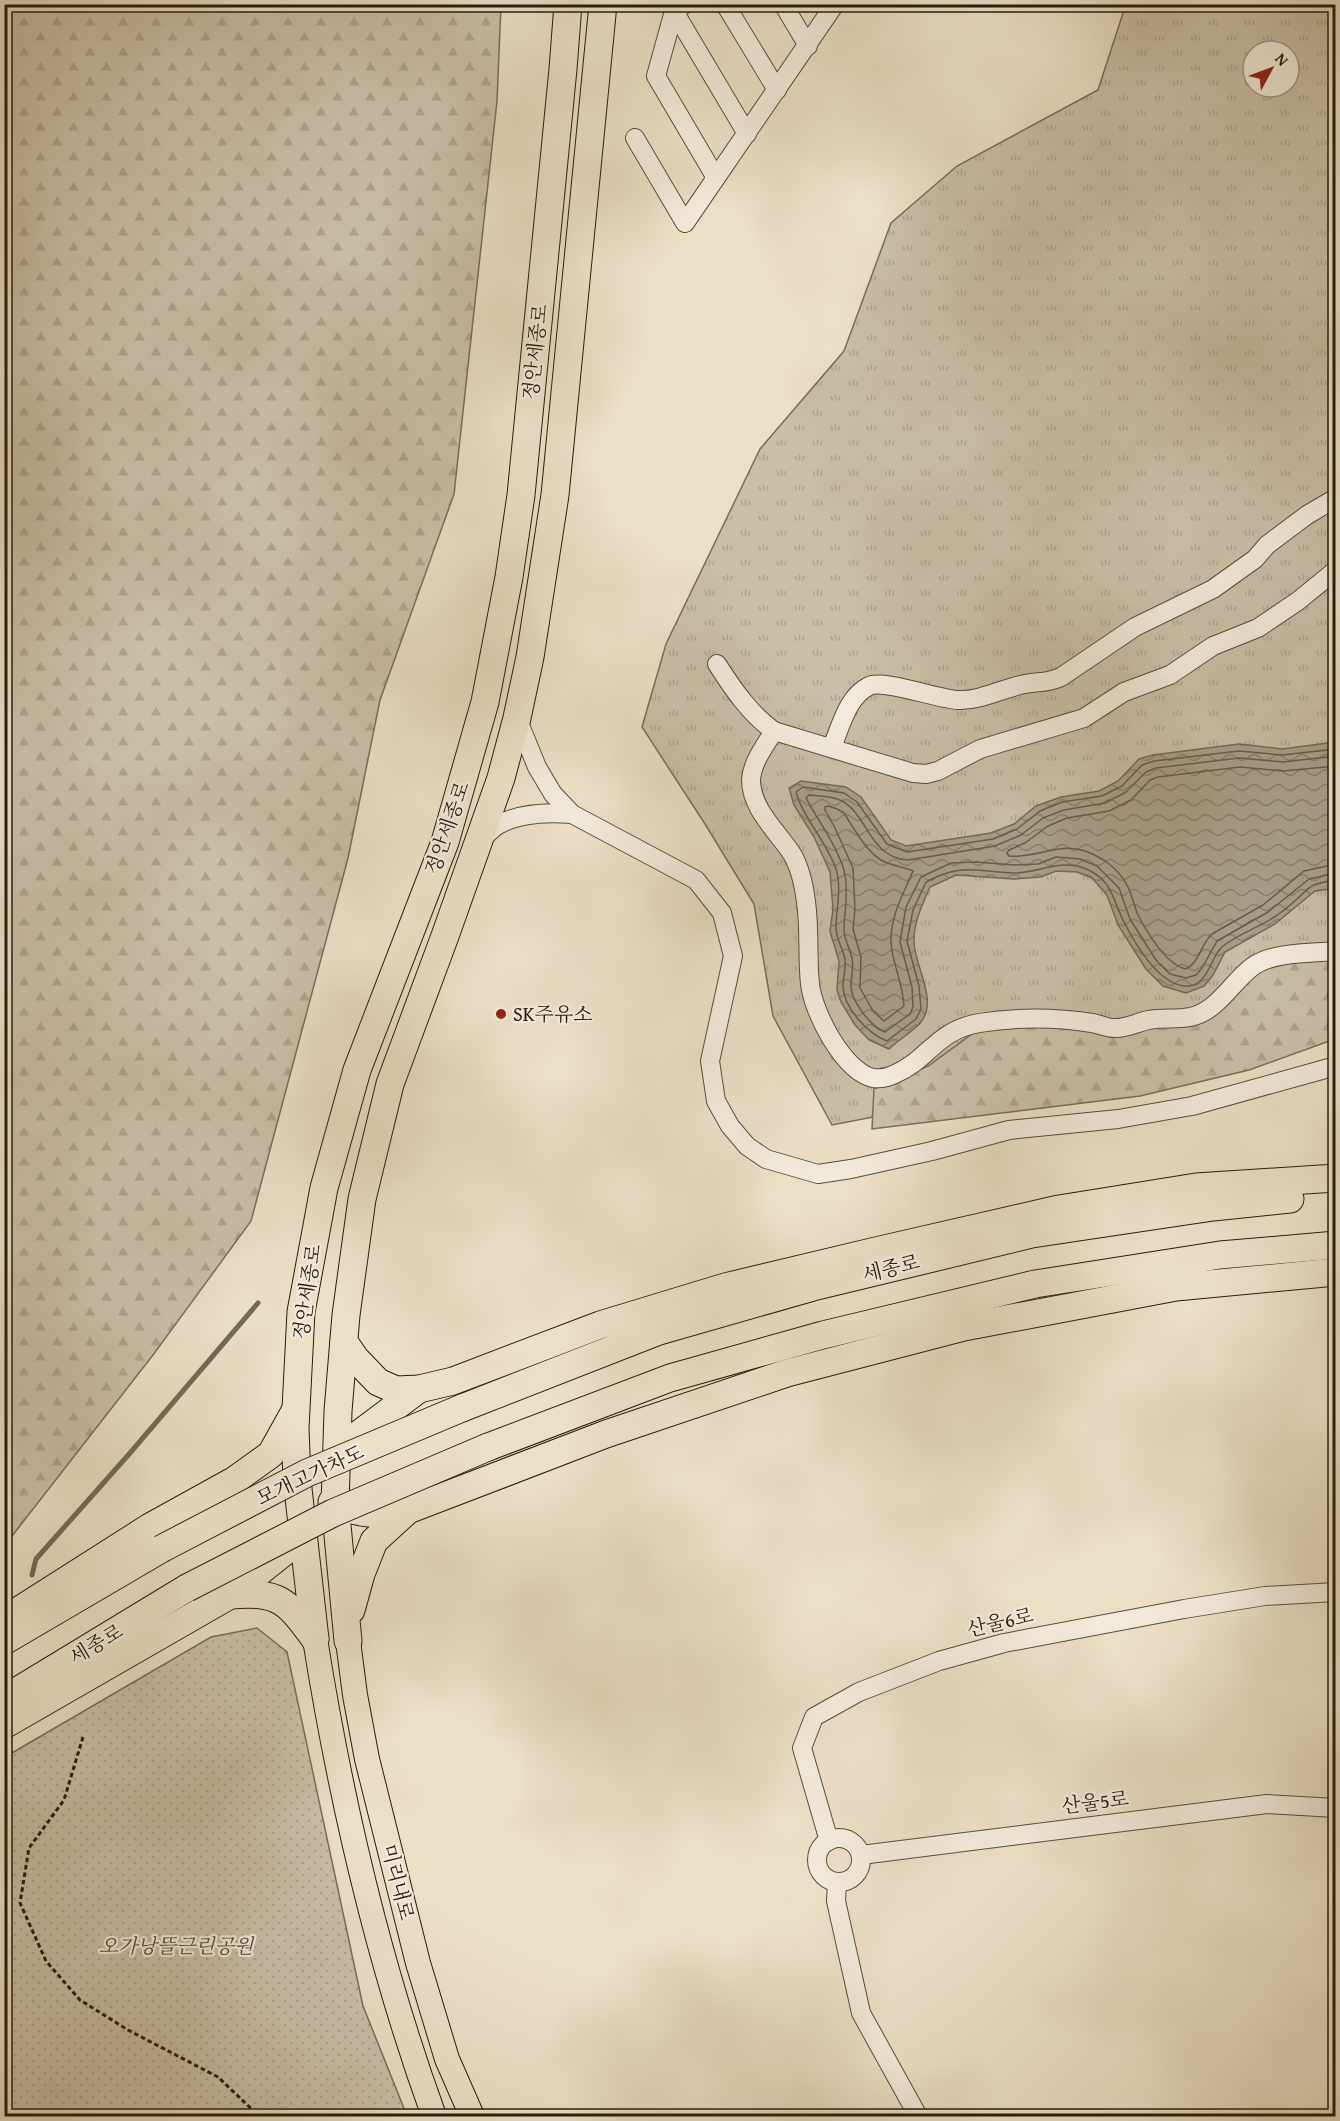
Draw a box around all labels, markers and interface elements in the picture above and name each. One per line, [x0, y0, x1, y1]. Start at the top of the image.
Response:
north arrow [1241, 39, 1301, 99]
text: N [1270, 47, 1295, 71]
street label: 정안세종로 [515, 302, 554, 402]
street label: 정안세종로 [417, 777, 476, 878]
place label: SK주유소 [513, 999, 593, 1028]
marker: SK주유소 [494, 1007, 508, 1021]
street label: 정안세종로 [285, 1242, 328, 1342]
street label: 세종로 [859, 1246, 923, 1289]
street label: 모개고가차도 [251, 1437, 368, 1512]
street label: 산울6로 [964, 1600, 1036, 1643]
street label: 세종로 [63, 1616, 128, 1671]
street label: 산울5로 [1060, 1783, 1130, 1820]
street label: 미리내로 [375, 1841, 422, 1923]
park label: 오가낭뜰근린공원 [99, 1931, 255, 1960]

